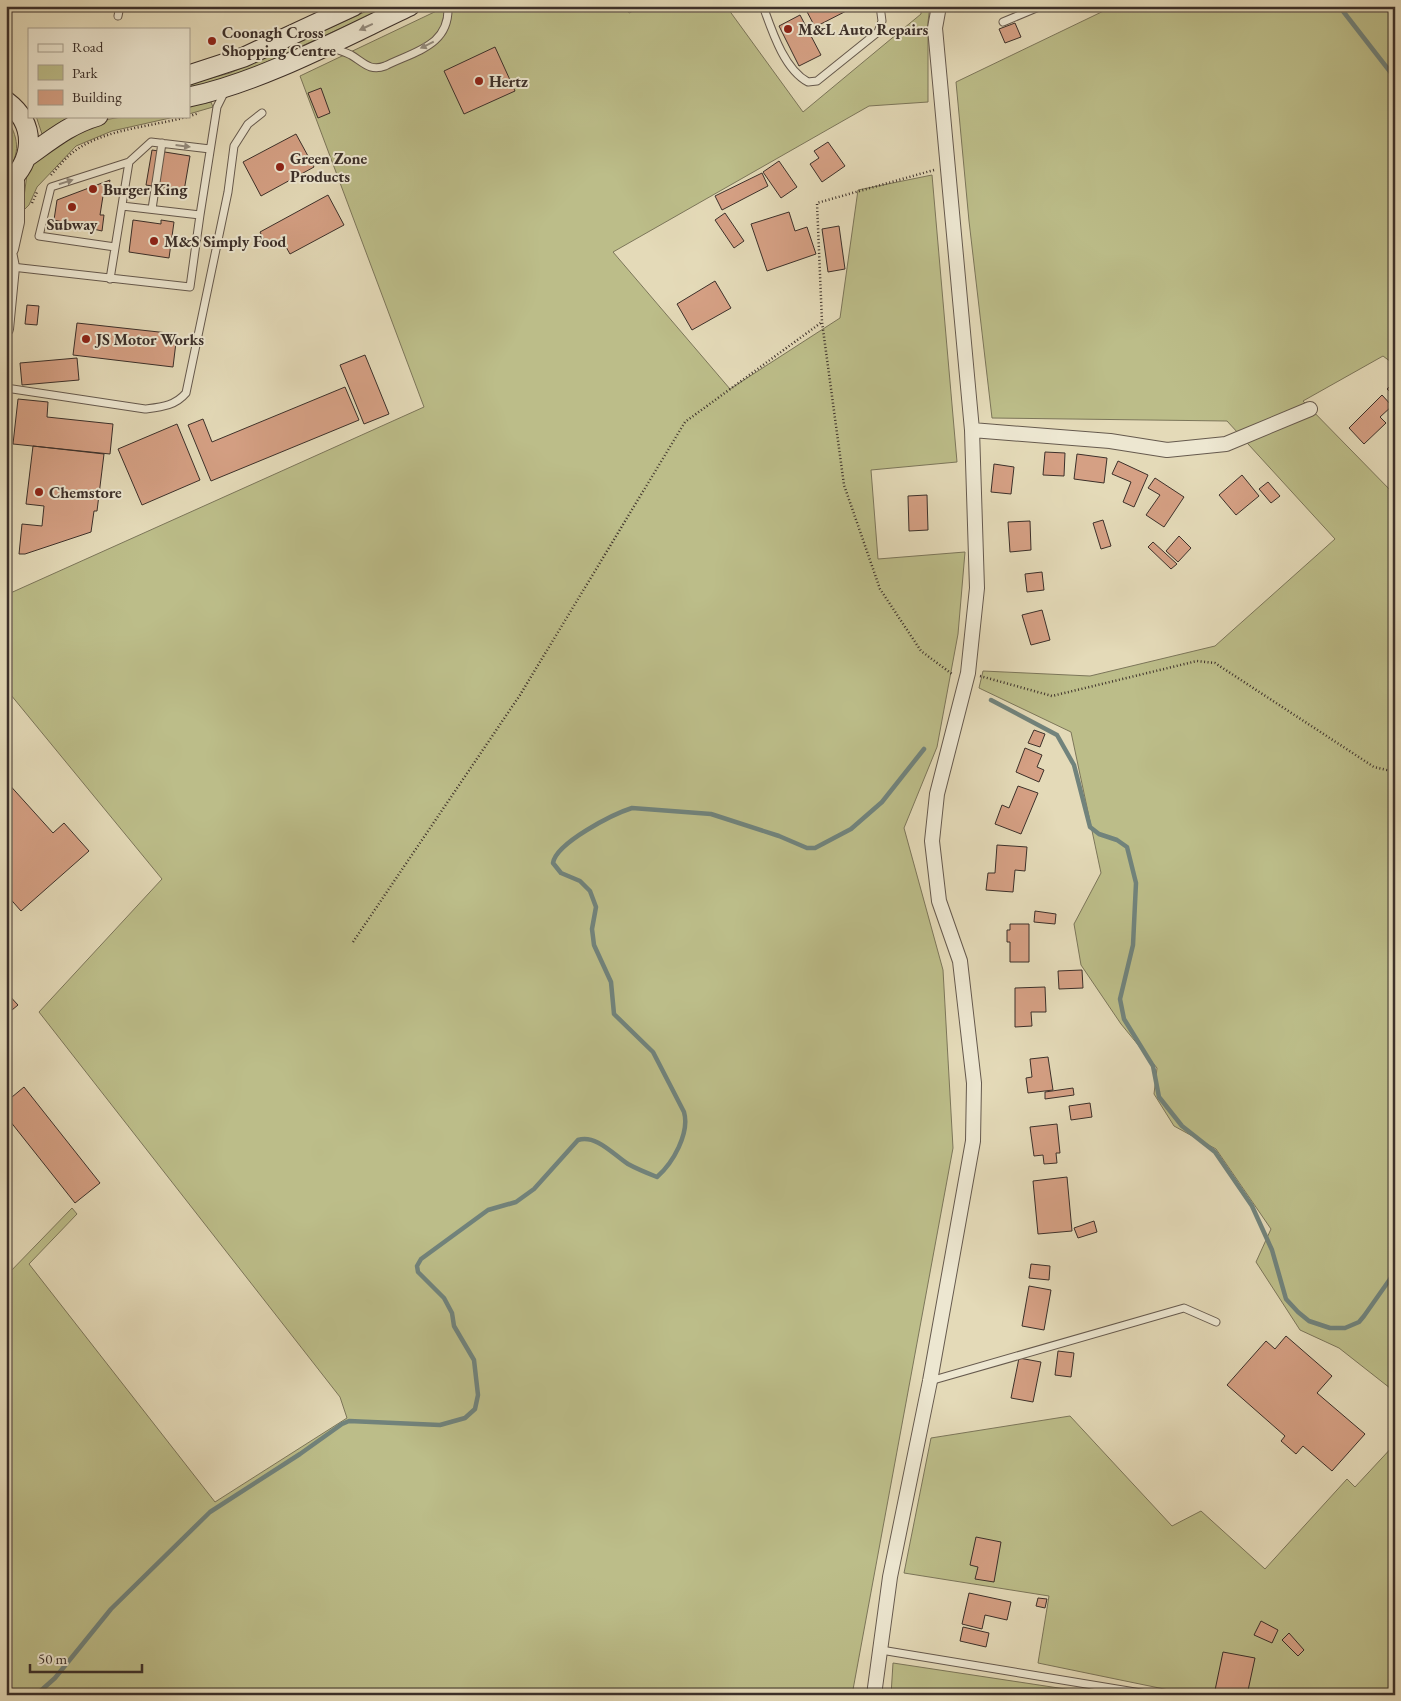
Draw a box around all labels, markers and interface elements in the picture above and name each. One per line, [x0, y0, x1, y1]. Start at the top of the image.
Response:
place label: M&L Auto Repairs [798, 19, 929, 40]
place label: Coonagh Cross Shopping Centre [222, 22, 336, 61]
one-way arrow [359, 23, 373, 31]
marker: M&L Auto Repairs [782, 23, 794, 35]
legend [28, 28, 190, 118]
marker: Coonagh Cross Shopping Centre [206, 35, 218, 47]
text: Road [72, 37, 104, 56]
one-way arrow [420, 41, 434, 49]
text: Park [72, 63, 99, 82]
place label: Hertz [489, 71, 528, 92]
marker: Hertz [473, 75, 485, 87]
text: Building [72, 87, 122, 106]
one-way arrow [175, 142, 191, 150]
place label: Green Zone Products [290, 148, 368, 187]
marker: Green Zone Products [274, 161, 286, 173]
one-way arrow [58, 178, 73, 186]
place label: Burger King [103, 179, 188, 200]
marker: Burger King [87, 183, 99, 195]
marker: Subway [66, 201, 78, 213]
place label: Subway [46, 214, 98, 235]
place label: M&S Simply Food [164, 231, 286, 252]
marker: M&S Simply Food [148, 235, 160, 247]
place label: JS Motor Works [94, 329, 204, 350]
marker: JS Motor Works [80, 333, 92, 345]
place label: Chemstore [49, 482, 122, 503]
marker: Chemstore [33, 486, 45, 498]
scale bar [30, 1641, 142, 1673]
text: 50 m [38, 1649, 67, 1668]

